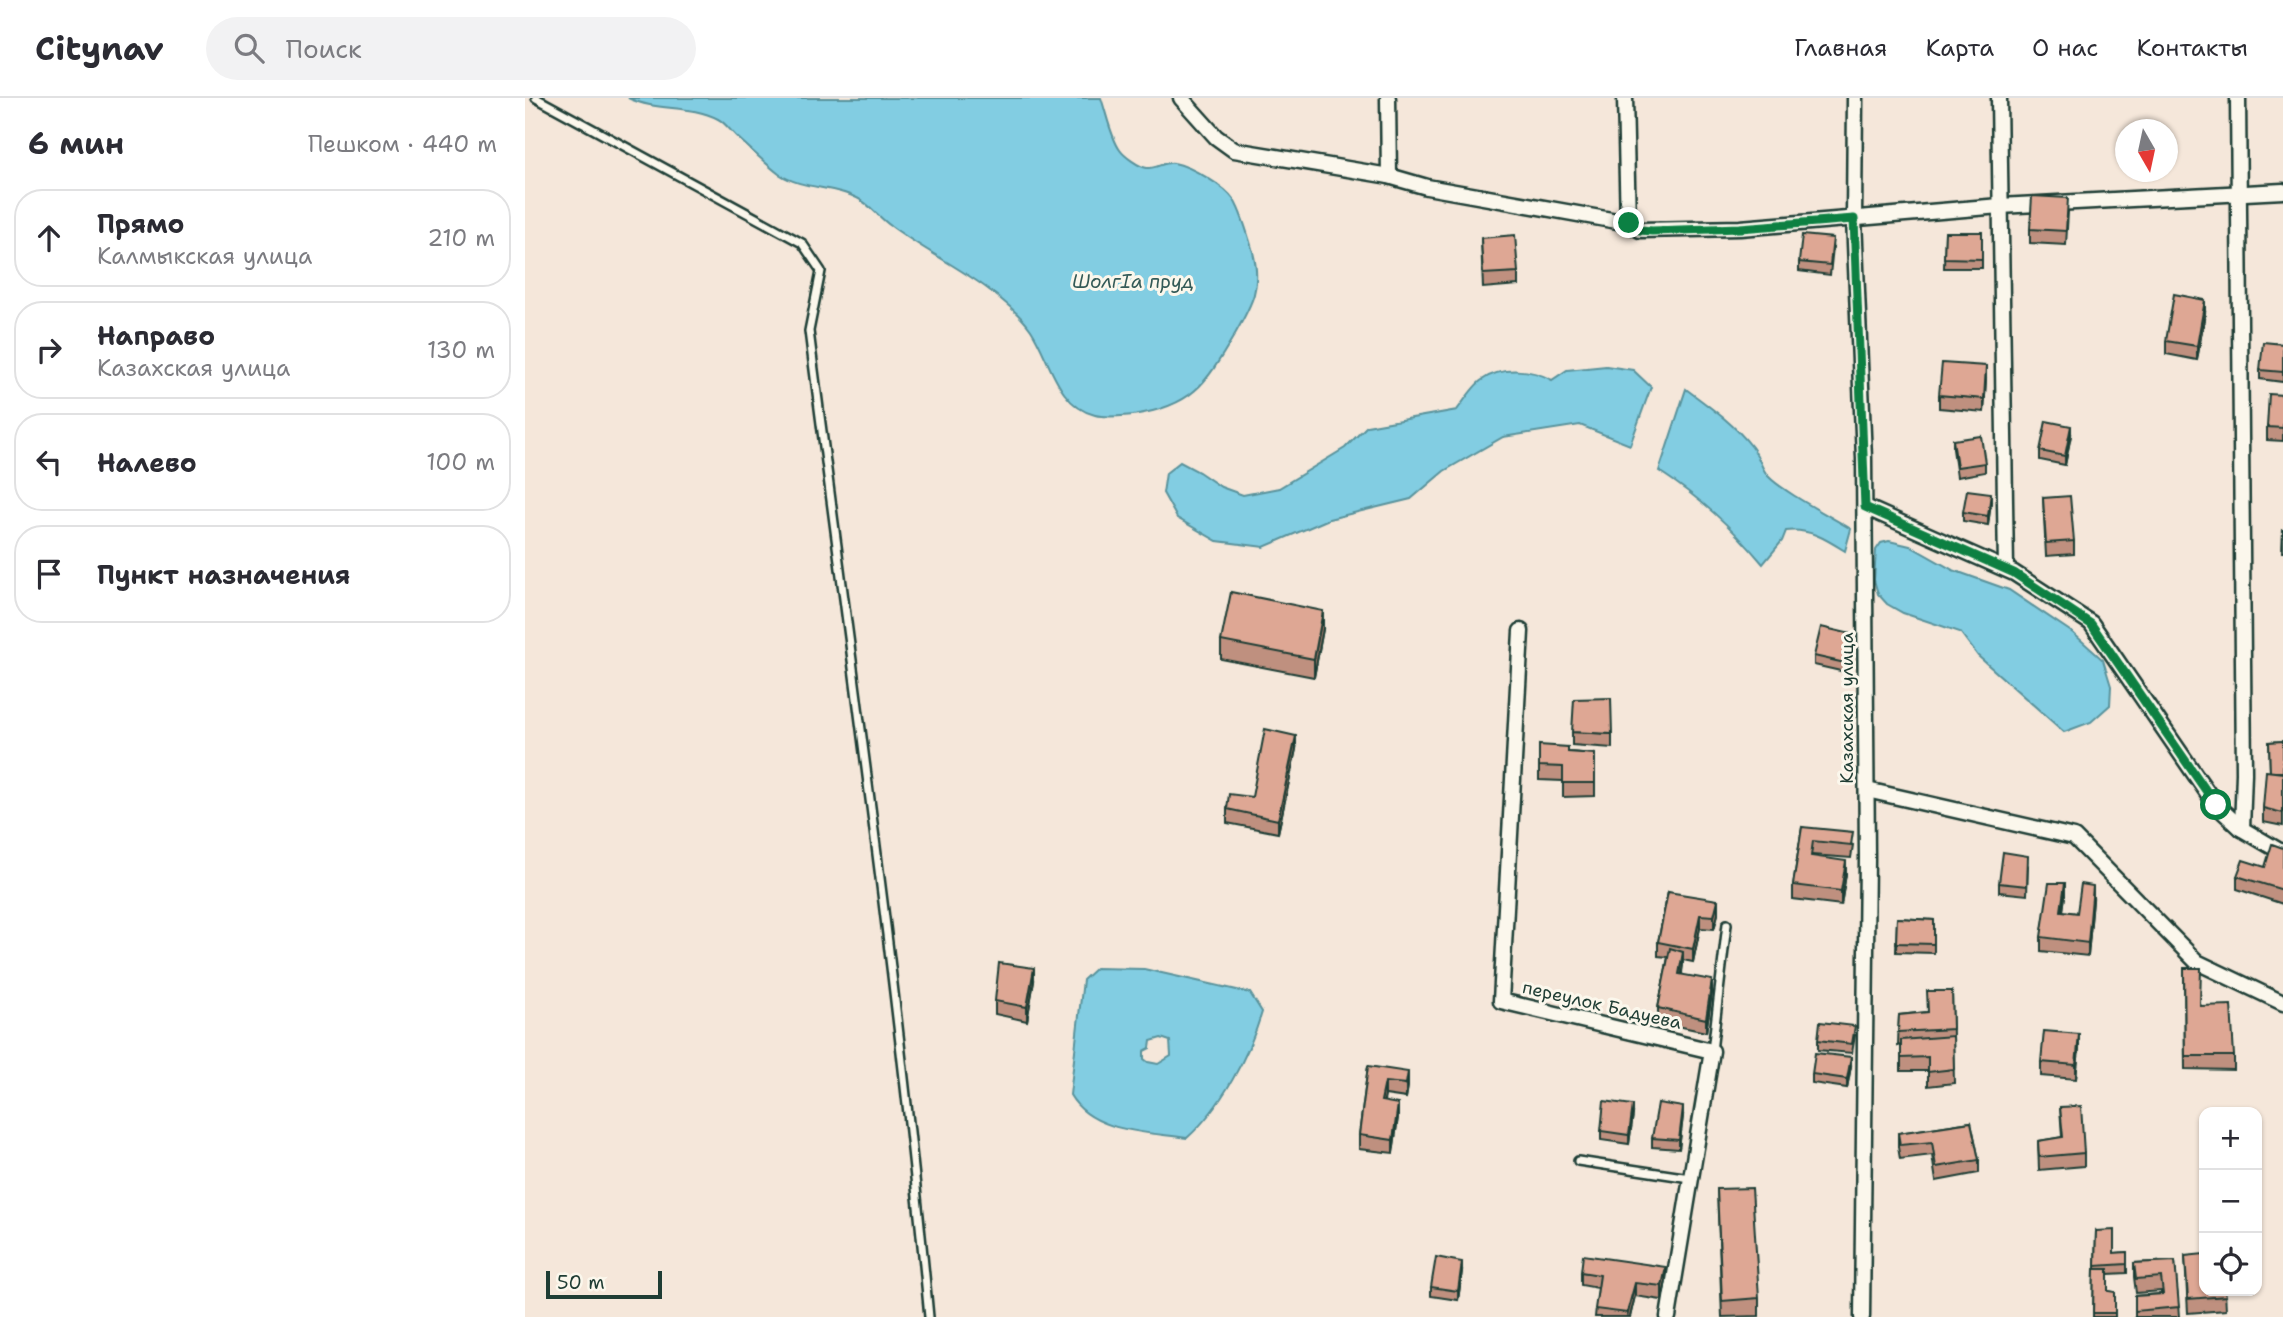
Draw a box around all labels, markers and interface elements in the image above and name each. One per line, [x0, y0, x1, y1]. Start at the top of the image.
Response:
search box [206, 17, 696, 80]
text: Citynav [35, 26, 164, 71]
icon: search [230, 29, 268, 67]
text: Поиск [286, 31, 362, 66]
text: Главная [1794, 32, 1887, 64]
text: Карта [1925, 32, 1994, 64]
text: О нас [2032, 32, 2098, 64]
text: Контакты [2136, 32, 2248, 64]
north arrow [2115, 119, 2178, 182]
text: 6 мин [28, 123, 124, 164]
text: Пешком · 440 m [308, 129, 497, 159]
text: Прямо [97, 206, 185, 241]
route end [1613, 207, 1644, 238]
icon: ahead [30, 219, 68, 257]
text: 210 m [427, 223, 495, 253]
text: Калмыкская улица [97, 241, 312, 271]
water label: ШолгIа пруд [1072, 269, 1194, 294]
text: Направо [97, 318, 215, 353]
icon: right [30, 331, 68, 369]
text: 130 m [427, 335, 495, 365]
text: Казахская улица [97, 353, 290, 383]
icon: left [30, 443, 68, 481]
text: Налево [97, 445, 197, 480]
text: 100 m [426, 447, 495, 477]
icon: arrive [30, 555, 68, 593]
text: Пункт назначения [97, 557, 350, 592]
street label: Казахская улица [1835, 632, 1859, 784]
route start [2200, 789, 2231, 820]
street label: переулок Бадуева [1520, 975, 1684, 1035]
map controls [2199, 1107, 2262, 1296]
button: + [2199, 1107, 2262, 1170]
button: − [2199, 1170, 2262, 1233]
button: locate [2199, 1233, 2262, 1296]
scale bar [546, 1268, 661, 1300]
text: 50 m [557, 1270, 605, 1295]

